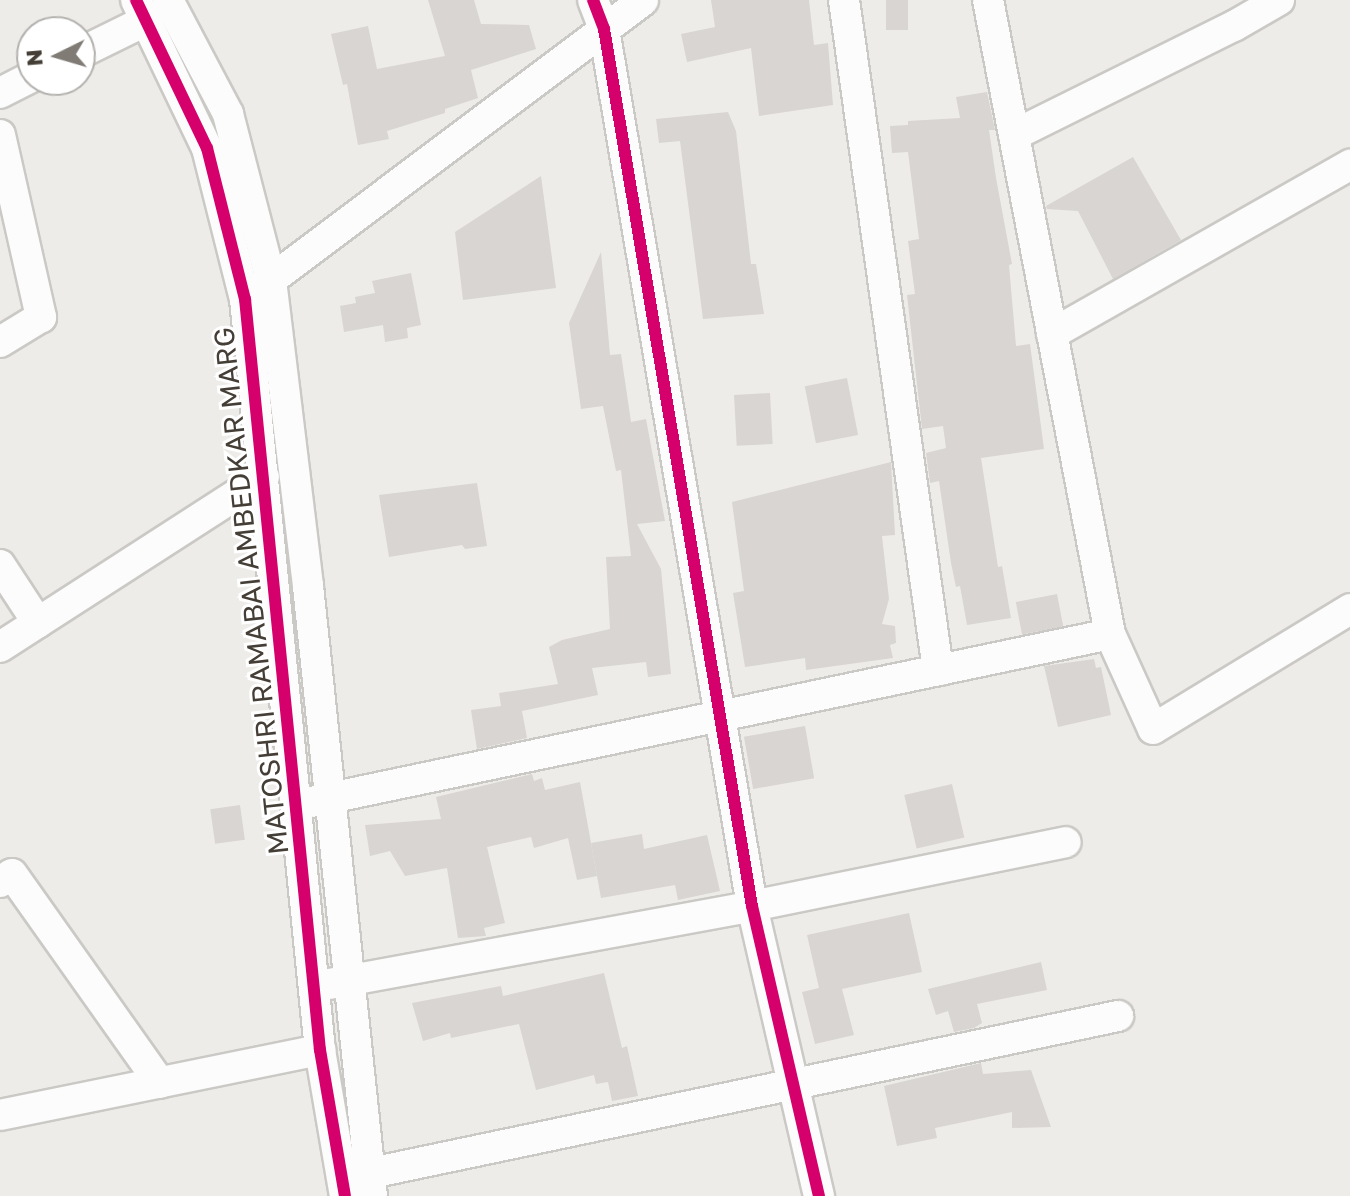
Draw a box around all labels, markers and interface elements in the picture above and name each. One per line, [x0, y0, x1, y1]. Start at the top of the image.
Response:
north arrow [16, 16, 96, 96]
text: N [19, 48, 48, 67]
street label: MATOSHRI RAMABAI AMBEDKAR MARG [207, 326, 295, 856]

